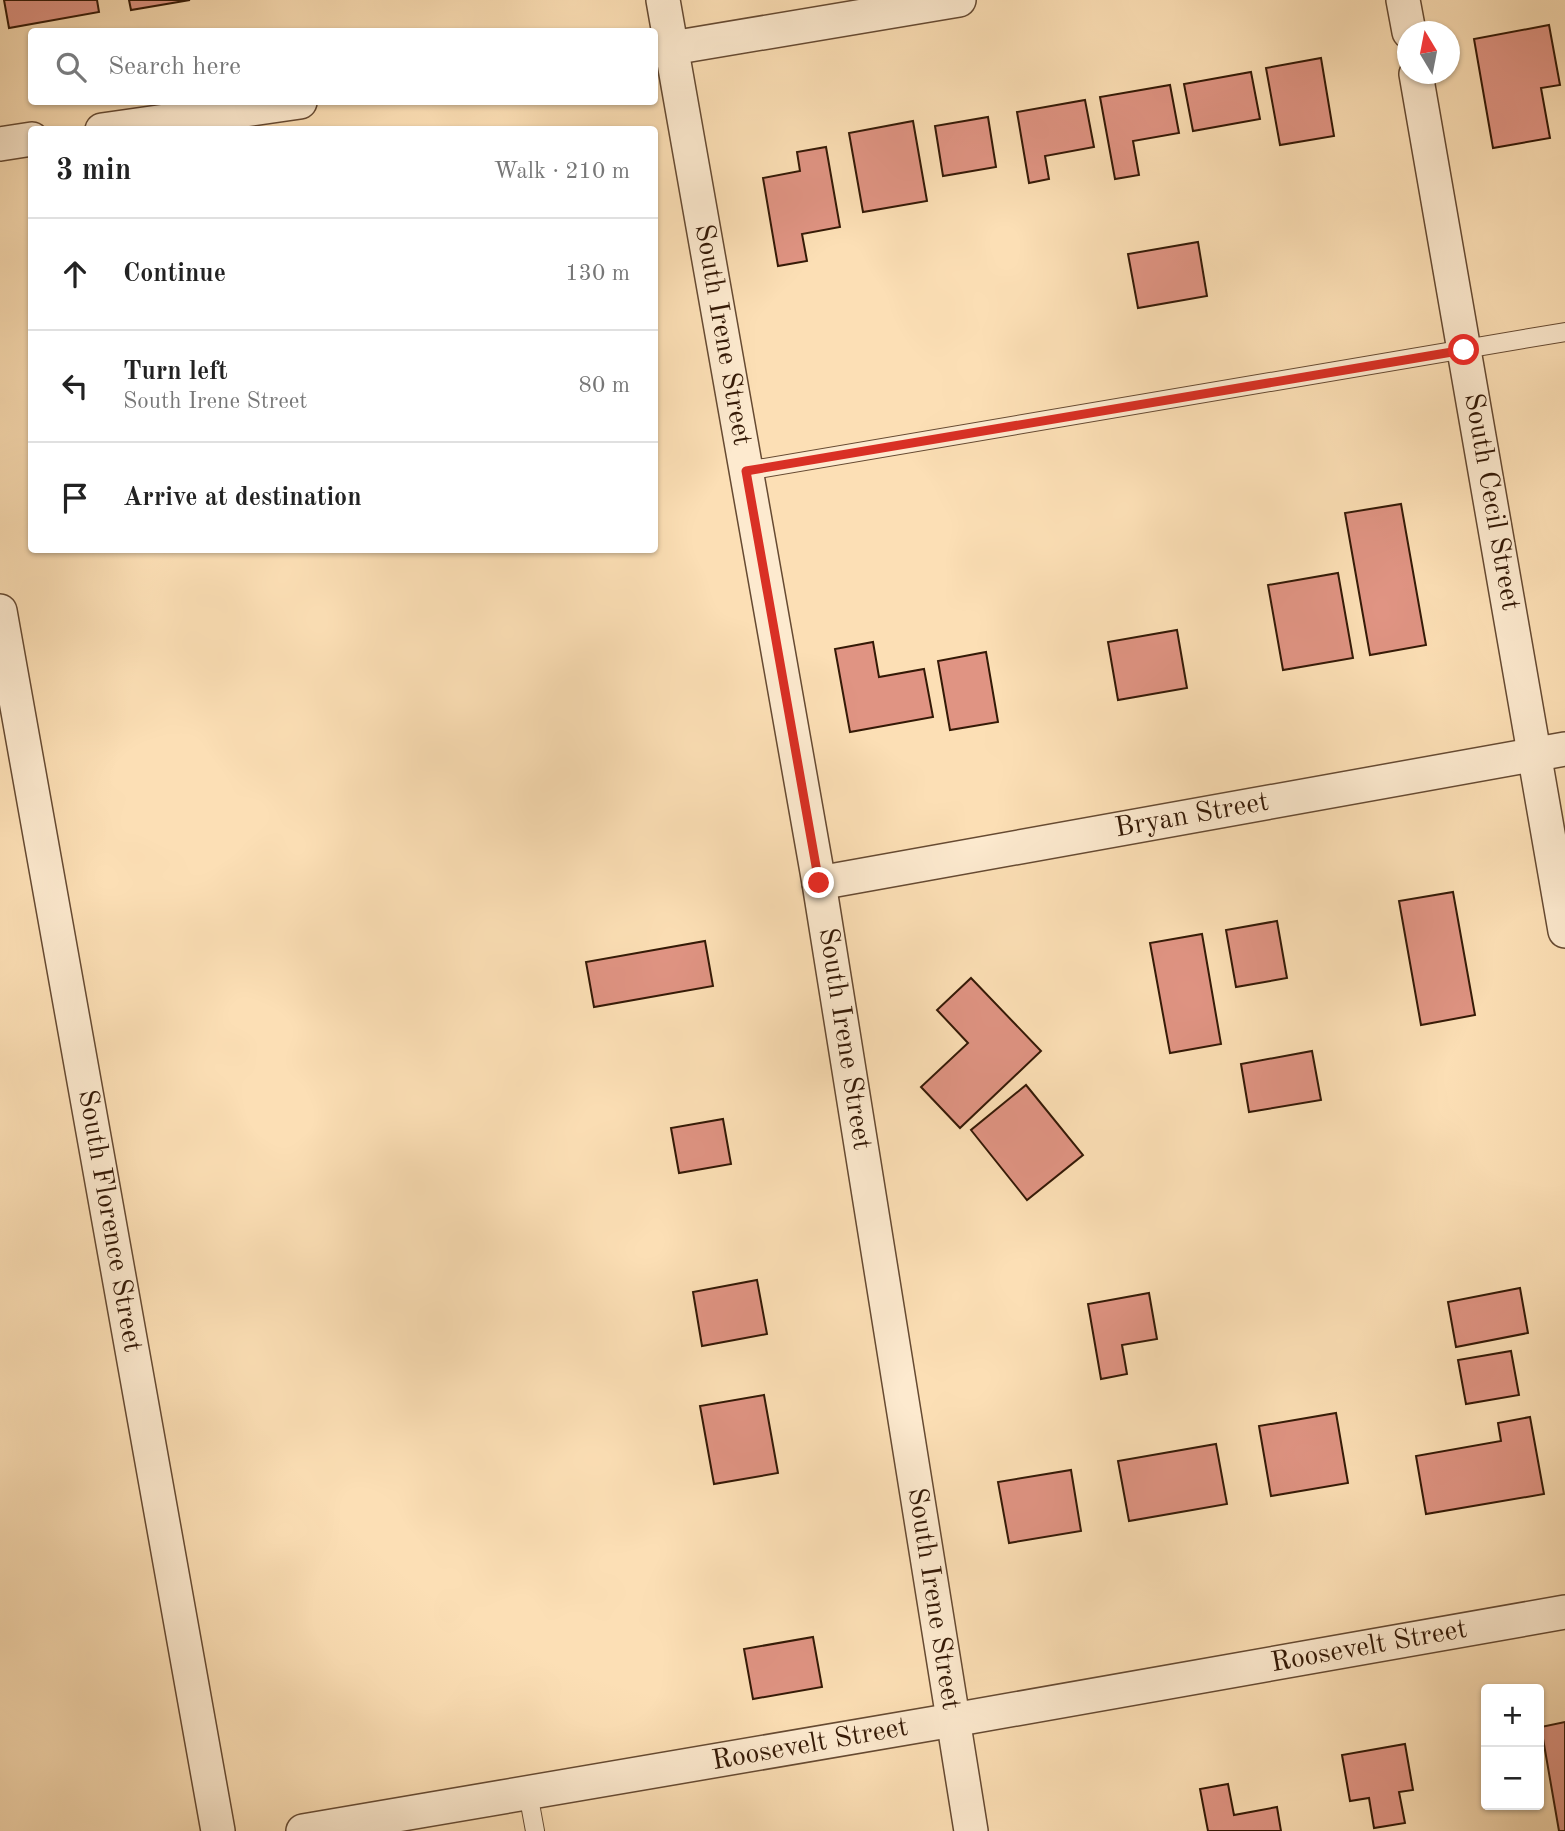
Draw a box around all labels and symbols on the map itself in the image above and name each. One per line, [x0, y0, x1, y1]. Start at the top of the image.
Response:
north arrow [1397, 21, 1460, 84]
street label: South Irene Street [689, 222, 755, 448]
route start [1448, 334, 1479, 365]
street label: South Cecil Street [1458, 391, 1524, 613]
street label: Bryan Street [1113, 789, 1271, 843]
route end [803, 867, 834, 898]
street label: South Irene Street [813, 926, 875, 1152]
street label: South Florence Street [72, 1088, 146, 1354]
street label: South Irene Street [902, 1486, 964, 1712]
street label: Roosevelt Street [1269, 1616, 1469, 1678]
street label: Roosevelt Street [710, 1714, 910, 1776]

